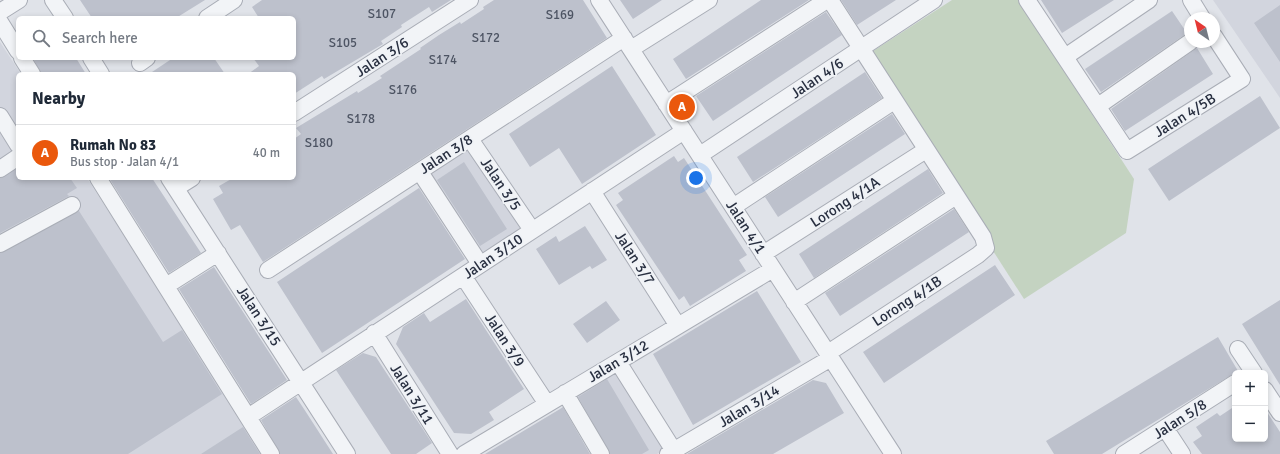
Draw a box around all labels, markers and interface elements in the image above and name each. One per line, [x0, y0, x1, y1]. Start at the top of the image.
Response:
house number: S107 [368, 6, 396, 22]
house number: S169 [546, 7, 574, 23]
north arrow [1184, 12, 1220, 48]
search box [16, 16, 296, 60]
icon: search [30, 27, 52, 49]
text: Search here [62, 29, 138, 47]
house number: S172 [472, 30, 500, 46]
street label: Jalan 3/6 [352, 33, 412, 81]
house number: S105 [329, 35, 357, 51]
house number: S174 [429, 52, 457, 68]
street label: Jalan 4/6 [787, 54, 847, 102]
house number: S176 [389, 82, 417, 98]
text: Nearby [32, 88, 85, 109]
street label: Jalan 4/5B [1151, 89, 1219, 141]
pin: A [669, 92, 695, 122]
house number: S178 [347, 111, 375, 127]
street label: Jalan 3/8 [416, 130, 476, 178]
house number: S180 [305, 135, 333, 151]
text: Rumah No 83 [70, 136, 156, 154]
text: A [41, 145, 49, 161]
text: 40 m [253, 145, 280, 161]
text: Bus stop · Jalan 4/1 [70, 154, 179, 170]
street label: Jalan 3/5 [477, 154, 525, 214]
your location [686, 168, 706, 188]
street label: Lorong 4/1A [807, 173, 883, 231]
street label: Jalan 4/1 [722, 197, 770, 257]
street label: Jalan 3/7 [611, 228, 659, 288]
street label: Jalan 3/10 [460, 229, 526, 283]
street label: Lorong 4/1B [869, 272, 945, 330]
street label: Jalan 3/15 [233, 283, 285, 349]
street label: Jalan 3/9 [481, 310, 529, 370]
street label: Jalan 3/12 [584, 336, 652, 386]
street label: Jalan 3/11 [386, 360, 438, 428]
map controls [1232, 370, 1268, 442]
button: + [1232, 370, 1268, 406]
street label: Jalan 3/14 [715, 381, 783, 431]
street label: Jalan 5/8 [1150, 395, 1210, 443]
button: − [1232, 406, 1268, 442]

